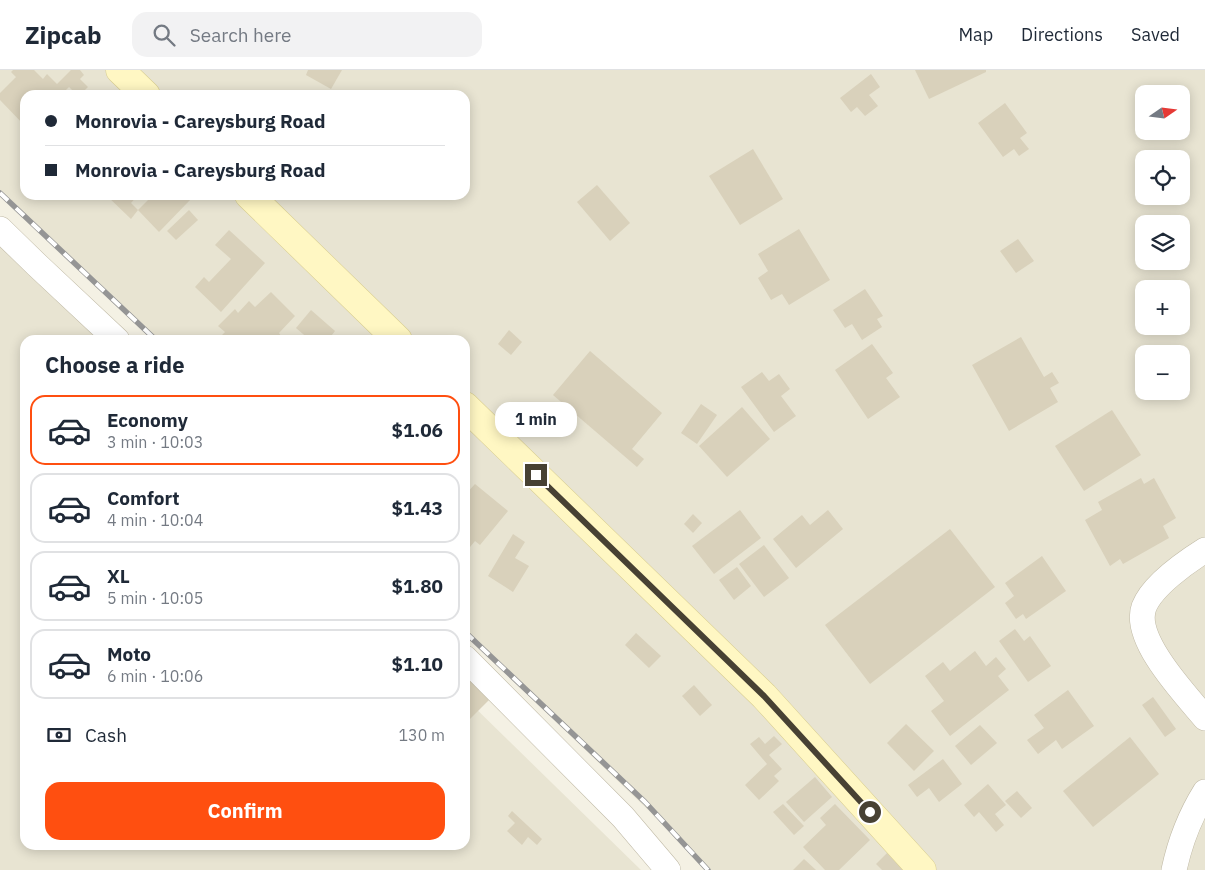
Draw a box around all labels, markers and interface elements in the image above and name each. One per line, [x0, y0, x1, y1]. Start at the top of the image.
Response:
search box [132, 12, 482, 57]
text: Zipcab [25, 19, 102, 51]
icon: search [150, 21, 178, 49]
text: Search here [190, 23, 292, 47]
text: Map [958, 23, 993, 46]
text: Directions [1021, 23, 1103, 46]
text: Saved [1131, 23, 1180, 46]
north arrow [1135, 85, 1190, 140]
map controls [1135, 85, 1190, 400]
text: Monrovia - Careysburg Road [75, 109, 326, 133]
button: locate [1135, 150, 1190, 205]
text: Monrovia - Careysburg Road [75, 158, 326, 182]
button: layers [1135, 215, 1190, 270]
button: + [1135, 280, 1190, 335]
button: − [1135, 345, 1190, 400]
text: Choose a ride [45, 350, 185, 379]
callout: 1 min [495, 402, 577, 438]
icon: car [47, 408, 92, 453]
text: Economy [107, 408, 188, 432]
text: 1 min [515, 409, 557, 429]
text: $1.06 [391, 418, 443, 442]
text: 3 min · 10:03 [107, 432, 203, 452]
route end [525, 464, 547, 486]
icon: car [47, 486, 92, 531]
text: Comfort [107, 486, 180, 510]
text: $1.43 [391, 496, 443, 520]
text: 4 min · 10:04 [107, 510, 203, 530]
icon: car [47, 564, 92, 609]
text: XL [107, 564, 130, 588]
text: $1.80 [391, 574, 443, 598]
text: 5 min · 10:05 [107, 588, 203, 608]
icon: car [47, 642, 92, 687]
text: Moto [107, 642, 151, 666]
text: $1.10 [391, 652, 443, 676]
text: 6 min · 10:06 [107, 666, 203, 686]
icon: cash [45, 721, 73, 749]
text: Cash [85, 723, 127, 747]
text: 130 m [398, 725, 445, 745]
button: Confirm [45, 782, 445, 840]
route start [859, 801, 881, 823]

